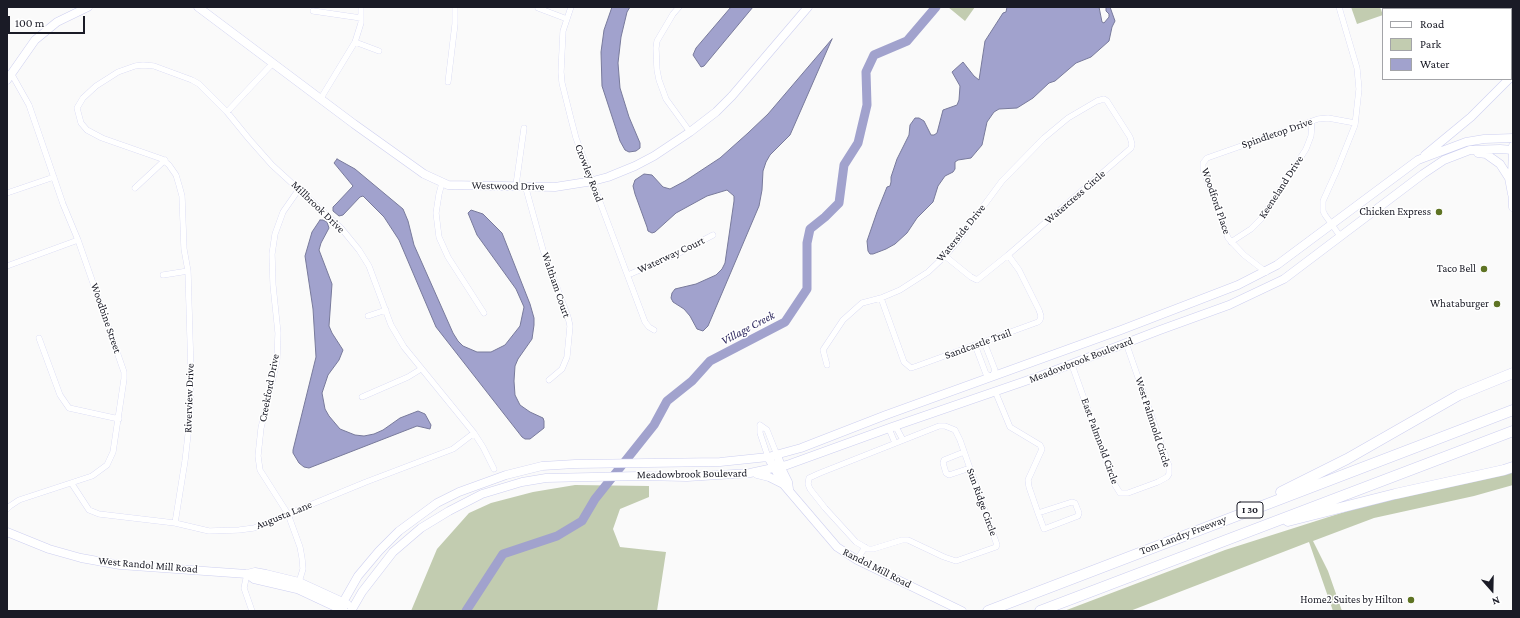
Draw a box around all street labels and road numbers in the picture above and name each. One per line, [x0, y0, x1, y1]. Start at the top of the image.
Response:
street label: Spindletop Drive [1240, 115, 1314, 151]
street label: Crowley Road [572, 142, 606, 204]
street label: Keeneland Drive [1256, 153, 1306, 221]
street label: Woodford Place [1198, 166, 1234, 236]
street label: Watercress Circle [1042, 167, 1108, 227]
street label: Millbrook Drive [289, 178, 347, 236]
street label: Westwood Drive [471, 179, 545, 193]
street label: Waterside Drive [934, 201, 988, 265]
street label: Waterway Court [635, 234, 707, 276]
street label: Waltham Court [539, 251, 573, 319]
street label: Woodbine Street [88, 281, 124, 355]
street label: Sandcastle Trail [943, 326, 1013, 362]
street label: Meadowbrook Boulevard [1027, 334, 1135, 386]
street label: Creekford Drive [256, 353, 282, 423]
street label: Riverview Drive [181, 363, 197, 433]
street label: West Palmnold Circle [1132, 375, 1174, 469]
street label: East Palmnold Circle [1078, 396, 1122, 486]
street label: Meadowbrook Boulevard [637, 466, 747, 482]
street label: Sun Ridge Circle [964, 466, 1000, 538]
street label: Augusta Lane [254, 498, 314, 532]
road number: I 30 [1237, 502, 1263, 518]
street label: Tom Landry Freeway [1138, 512, 1228, 558]
street label: Randol Mill Road [840, 545, 914, 591]
street label: West Randol Mill Road [98, 554, 198, 576]

